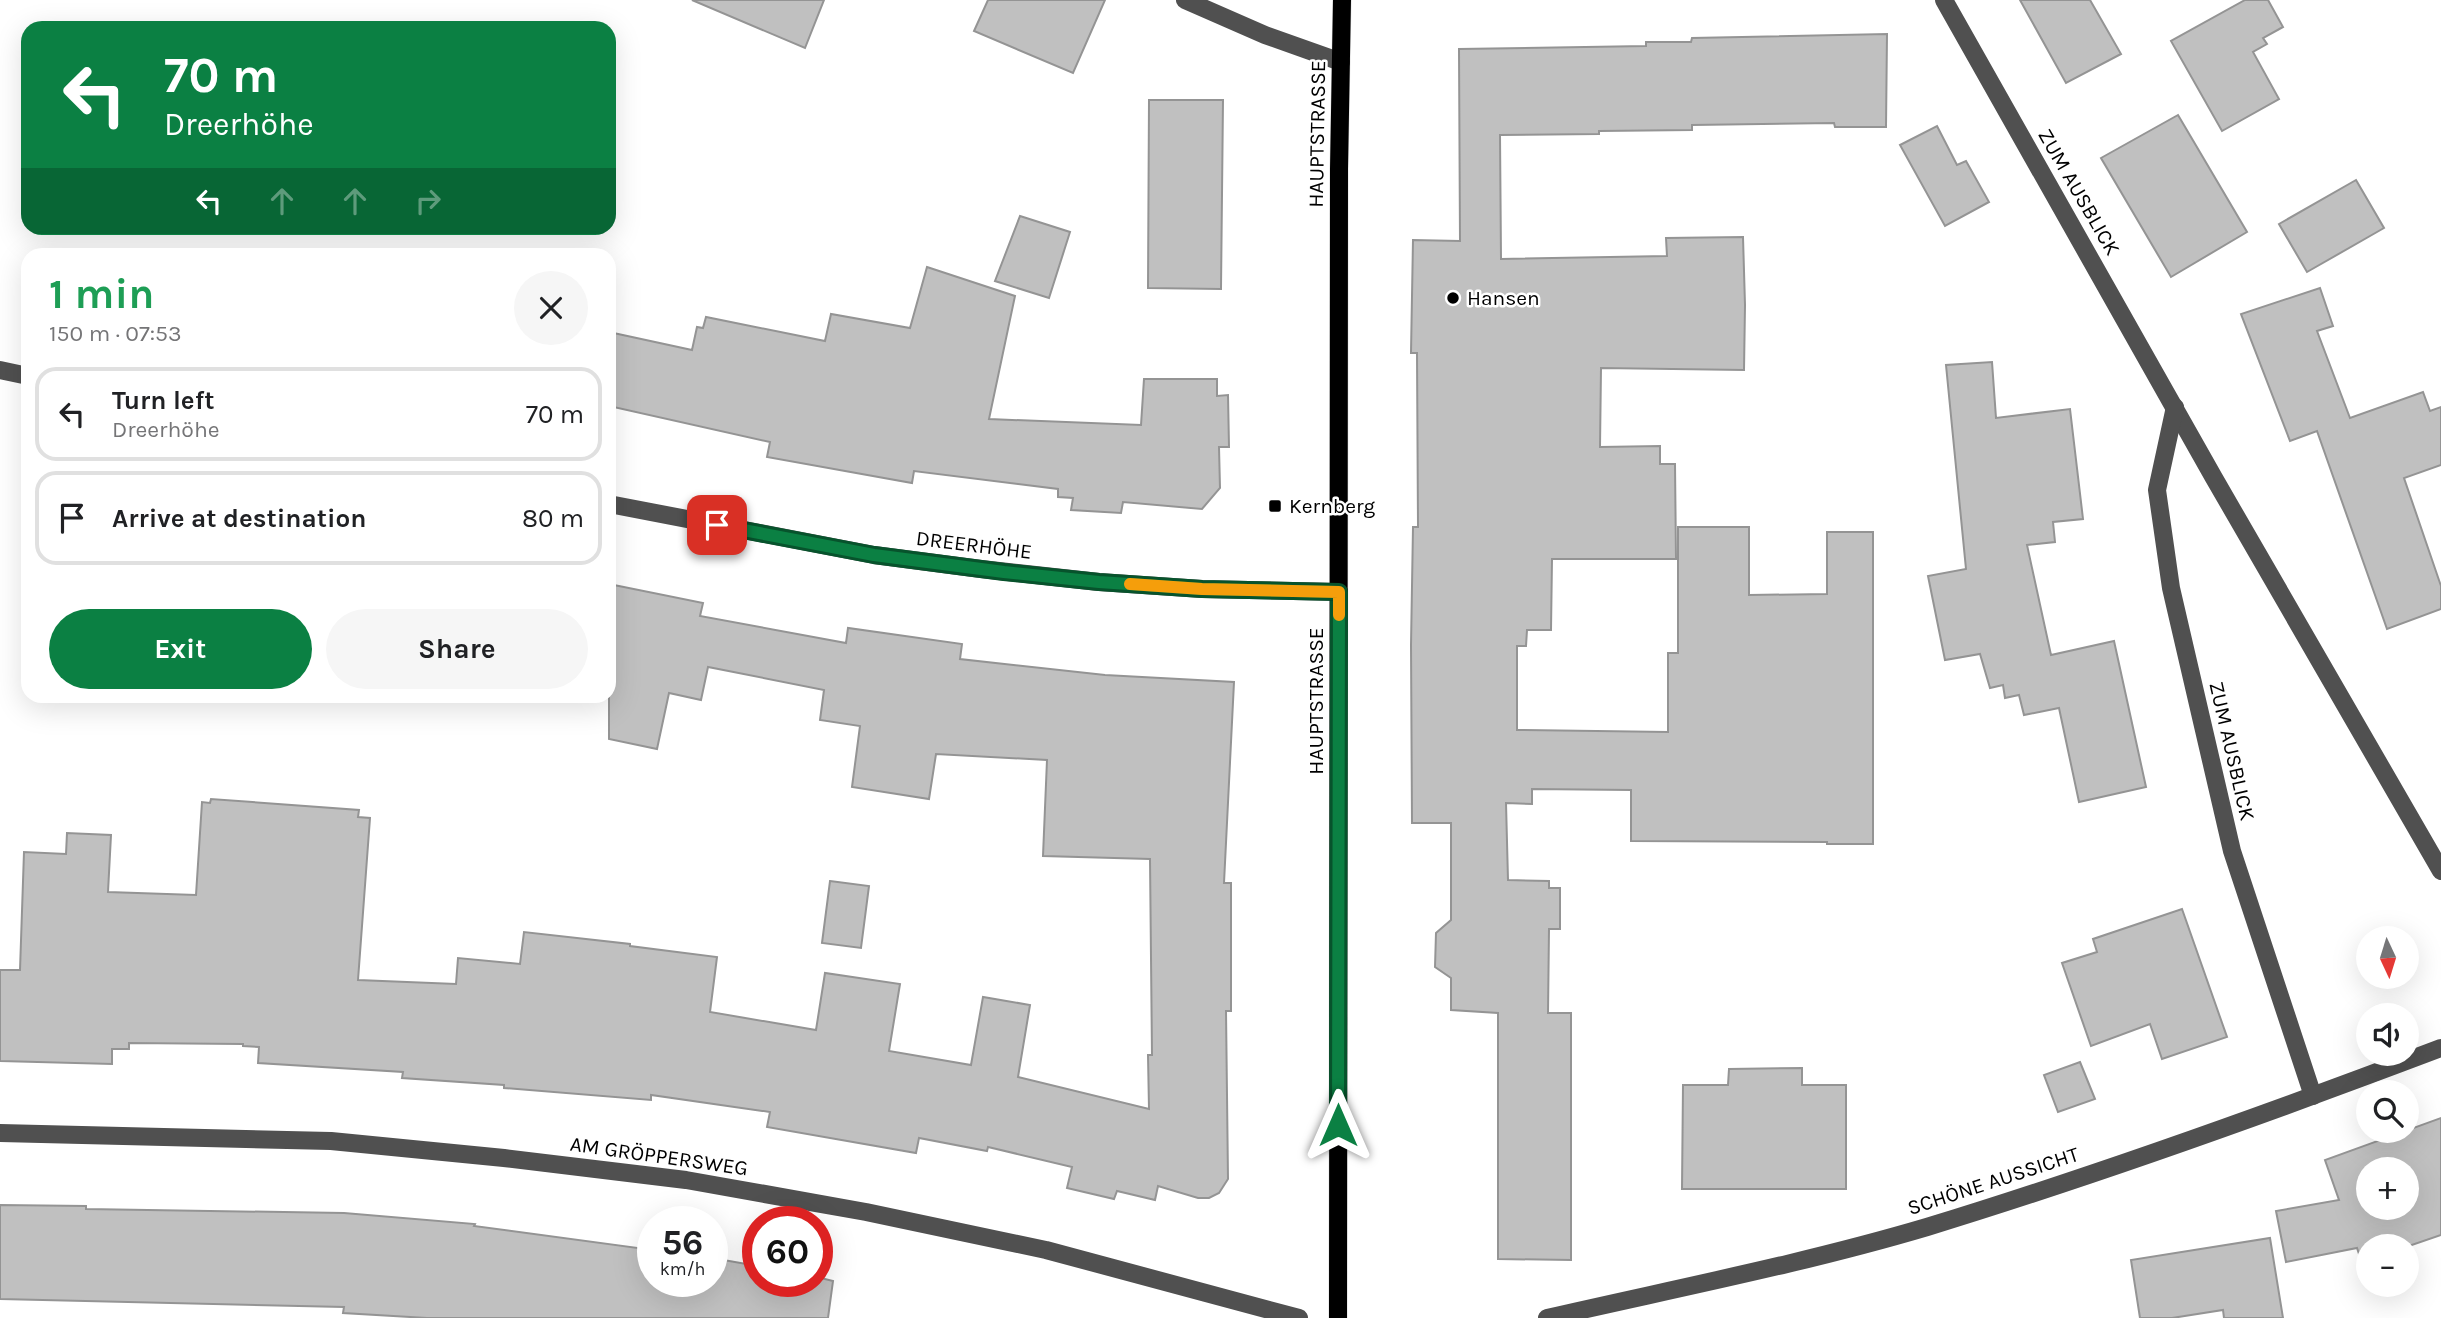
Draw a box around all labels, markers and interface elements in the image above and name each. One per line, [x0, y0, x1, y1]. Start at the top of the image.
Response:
text: 70 m [164, 47, 278, 104]
icon: left [49, 49, 140, 140]
street label: HAUPTSTRASSE [1304, 60, 1330, 208]
text: Dreerhöhe [164, 106, 314, 143]
street label: ZUM AUSBLICK [2033, 125, 2125, 260]
icon: left [190, 182, 228, 220]
icon: ahead [263, 182, 301, 220]
icon: ahead [336, 182, 374, 220]
icon: right [409, 182, 447, 220]
text: 1 min [49, 269, 154, 319]
button: close [514, 271, 588, 345]
place label: Hansen [1467, 286, 1540, 310]
marker: Hansen [1445, 290, 1461, 306]
text: 150 m · 07:53 [49, 320, 182, 347]
text: Turn left [112, 385, 214, 416]
icon: left [53, 395, 91, 433]
text: 70 m [526, 399, 584, 430]
text: Dreerhöhe [112, 416, 220, 443]
place label: Kernberg [1289, 494, 1375, 518]
pin [687, 495, 747, 555]
marker: Kernberg [1267, 498, 1283, 514]
icon: arrive [53, 499, 91, 537]
text: Arrive at destination [112, 503, 366, 534]
text: 80 m [522, 503, 584, 534]
icon: arrive [698, 506, 736, 544]
street label: DREERHÖHE [915, 526, 1033, 564]
button: Exit [49, 609, 312, 689]
button: Share [326, 609, 588, 689]
street label: HAUPTSTRASSE [1304, 627, 1328, 775]
street label: ZUM AUSBLICK [2204, 679, 2260, 823]
north arrow [2356, 926, 2418, 989]
map controls [2356, 926, 2419, 1297]
button: sound [2356, 1003, 2419, 1066]
button: search [2356, 1080, 2419, 1143]
position arrow [1301, 1088, 1375, 1162]
street label: AM GRÖPPERSWEG [568, 1132, 750, 1180]
street label: SCHÖNE AUSSICHT [1904, 1142, 2082, 1220]
button: + [2356, 1157, 2419, 1220]
speed limit sign: 60 [742, 1206, 833, 1297]
text: 56 [662, 1222, 703, 1263]
button: − [2356, 1234, 2419, 1297]
text: km/h [660, 1258, 705, 1280]

